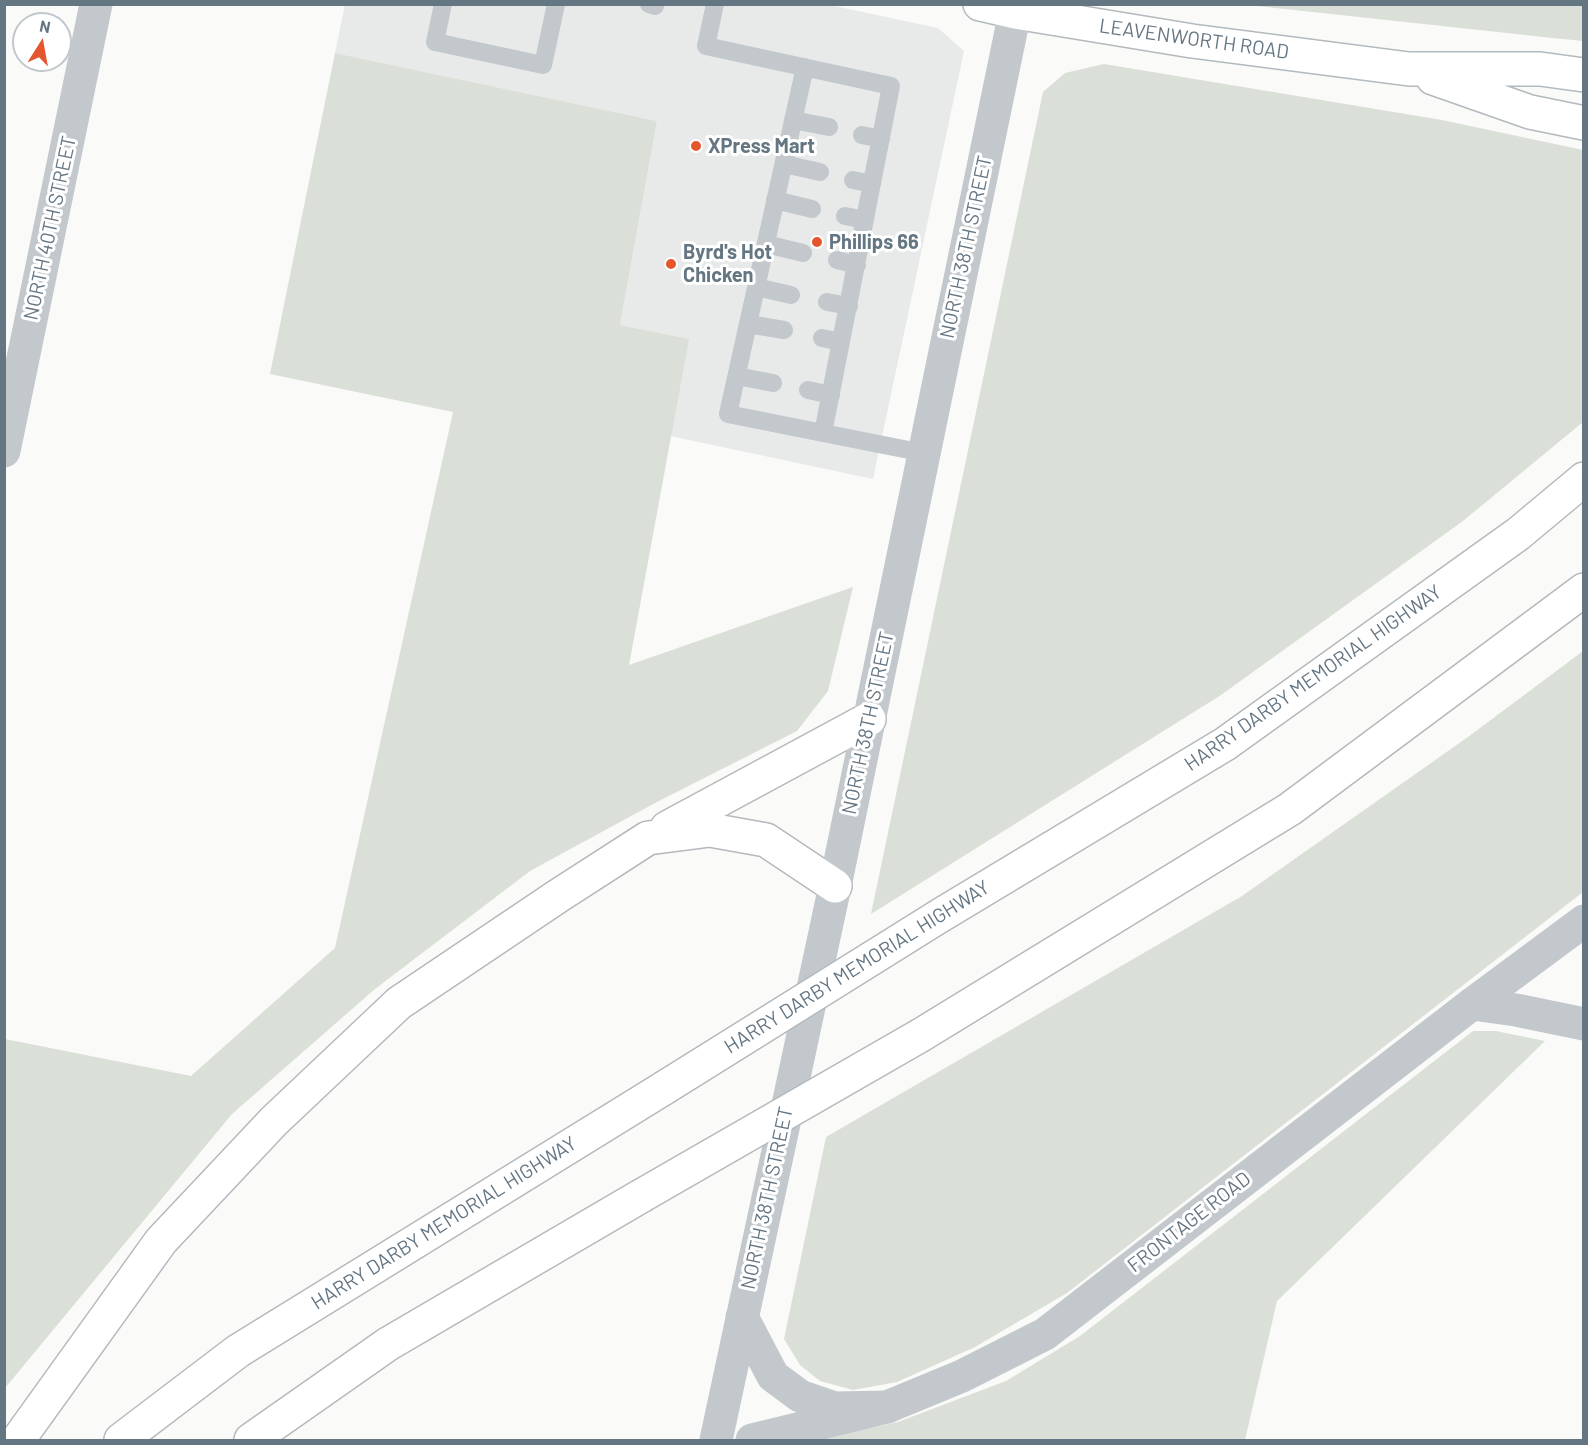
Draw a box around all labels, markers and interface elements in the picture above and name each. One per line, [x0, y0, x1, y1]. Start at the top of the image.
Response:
north arrow [12, 12, 72, 72]
street label: LEAVENWORTH ROAD [1098, 14, 1290, 64]
text: N [38, 15, 52, 36]
street label: NORTH 40TH STREET [19, 134, 81, 322]
place label: XPress Mart [708, 134, 815, 158]
marker: XPress Mart [689, 139, 703, 153]
street label: NORTH 38TH STREET [935, 153, 997, 341]
place label: Phillips 66 [829, 230, 919, 254]
marker: Phillips 66 [810, 235, 824, 249]
place label: Byrd's Hot Chicken [683, 240, 772, 287]
marker: Byrd's Hot Chicken [664, 257, 678, 271]
street label: HARRY DARBY MEMORIAL HIGHWAY [1180, 580, 1446, 776]
street label: NORTH 38TH STREET [837, 629, 899, 817]
street label: HARRY DARBY MEMORIAL HIGHWAY [720, 875, 994, 1059]
street label: NORTH 38TH STREET [736, 1104, 798, 1292]
street label: HARRY DARBY MEMORIAL HIGHWAY [307, 1131, 581, 1315]
street label: FRONTAGE ROAD [1123, 1167, 1255, 1277]

